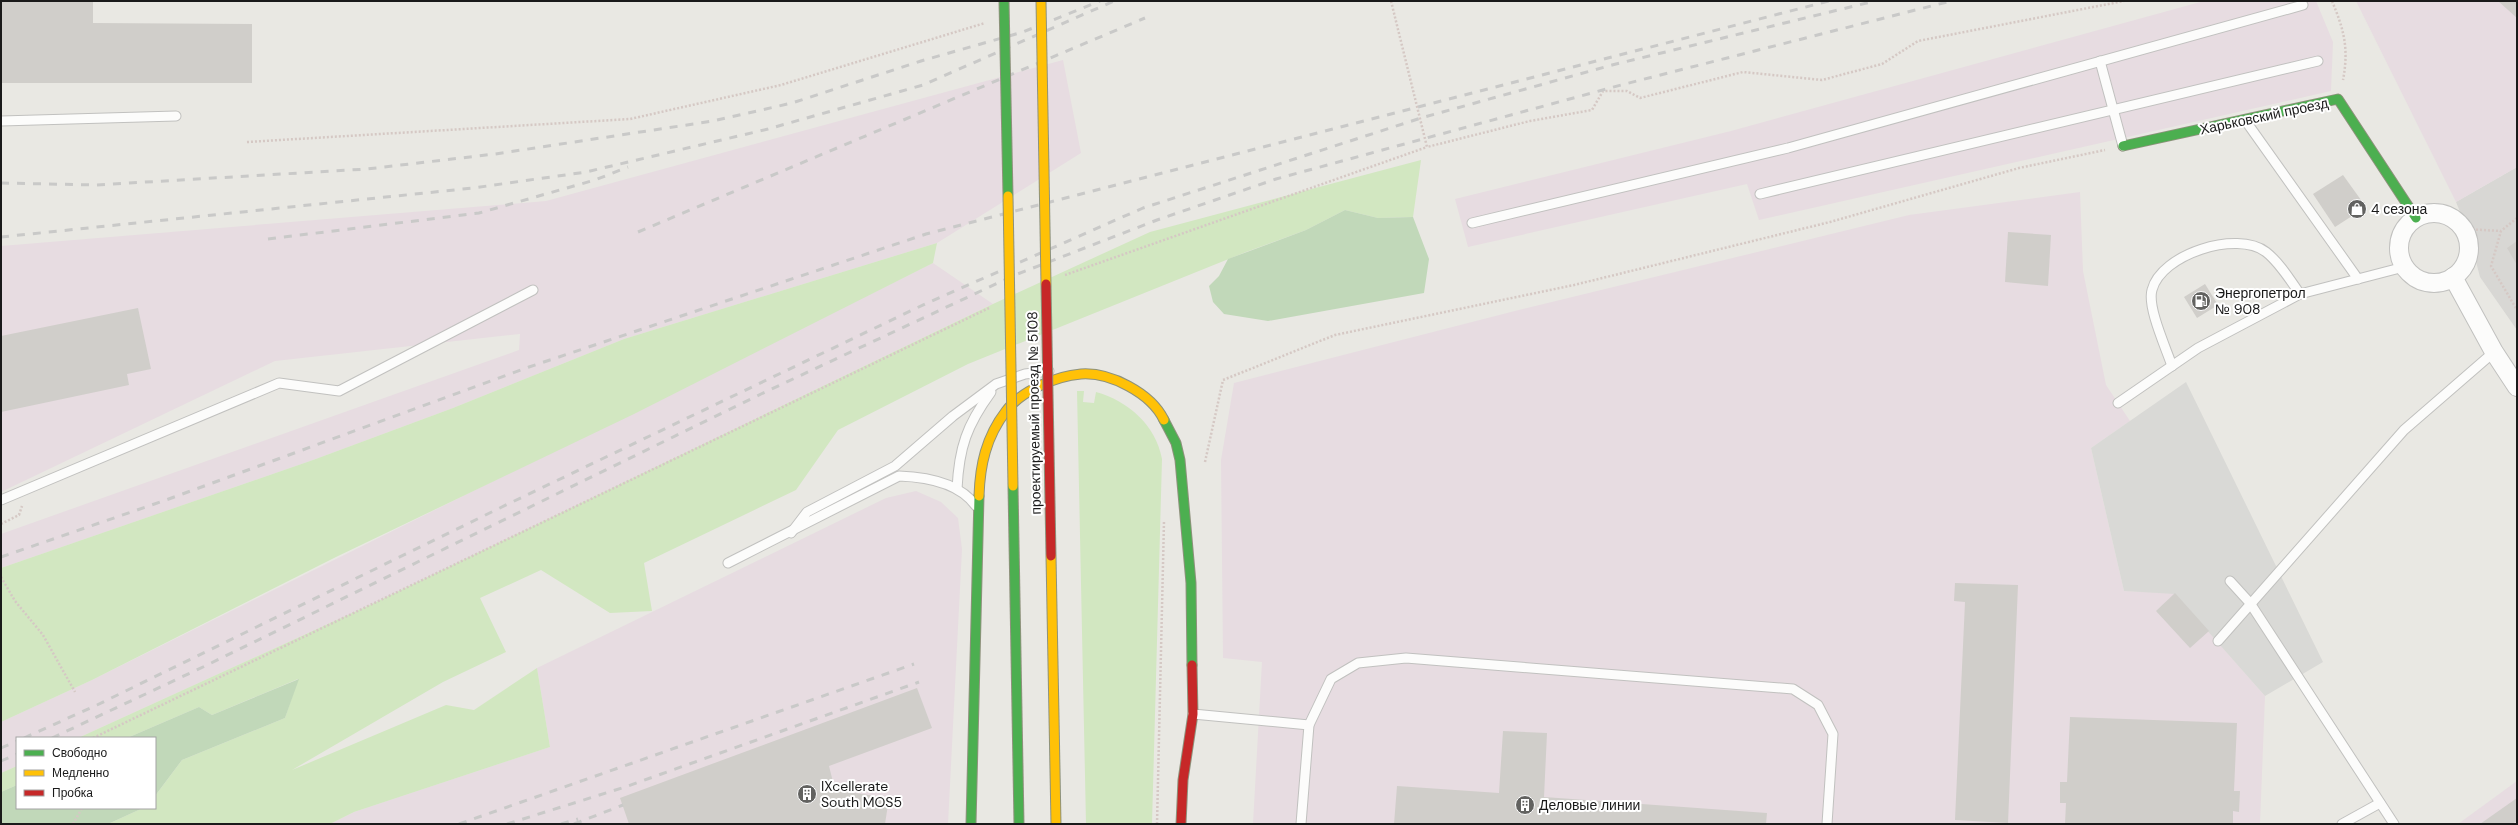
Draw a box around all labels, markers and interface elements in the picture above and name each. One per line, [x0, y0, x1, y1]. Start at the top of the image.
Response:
street label: Харьковский проезд [2198, 94, 2330, 138]
shop icon: 4 сезона [2346, 198, 2368, 220]
place label: 4 сезона [2371, 200, 2427, 218]
place label: Энергопетрол № 908 [2215, 284, 2306, 318]
fuel station icon: Энергопетрол № 908 [2190, 290, 2212, 312]
street label: проектируемый проезд № 5108 [1023, 311, 1045, 515]
legend [16, 737, 156, 809]
text: Свободно [52, 745, 107, 761]
text: Медленно [52, 765, 109, 781]
place label: IXcellerate South MOS5 [821, 777, 902, 811]
building icon: IXcellerate South MOS5 [796, 783, 818, 805]
text: Пробка [52, 785, 93, 801]
building icon: Деловые линии [1514, 794, 1536, 816]
place label: Деловые линии [1539, 796, 1640, 814]

